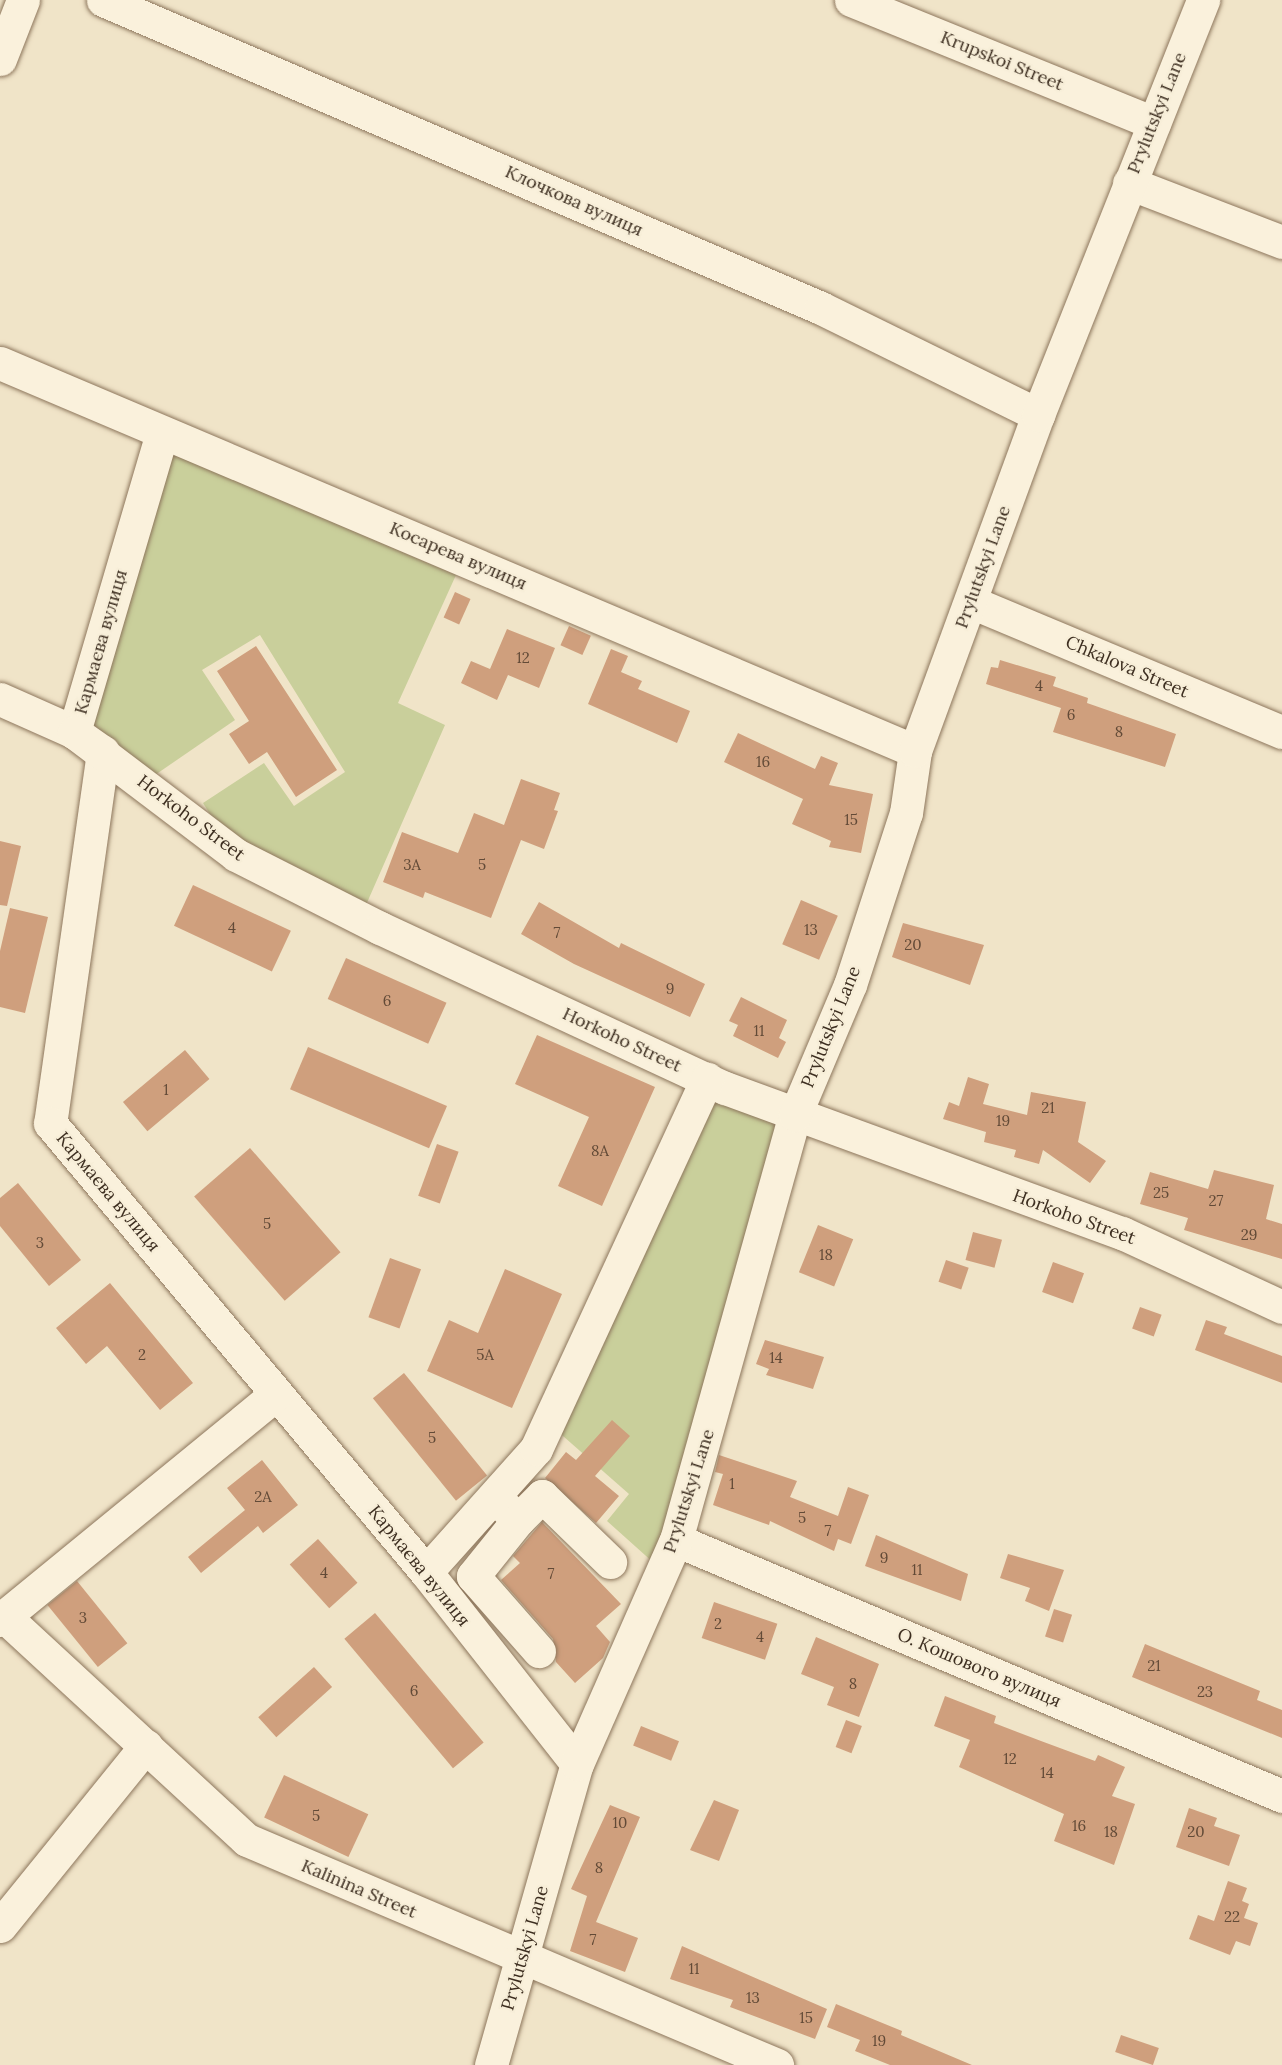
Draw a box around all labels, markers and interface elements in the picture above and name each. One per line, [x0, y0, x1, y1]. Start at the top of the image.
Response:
street label: Krupskoi Street [937, 26, 1067, 96]
street label: Prylutskyi Lane [1123, 49, 1191, 177]
street label: Клочкова вулиця [502, 161, 646, 241]
street label: Prylutskyi Lane [951, 503, 1015, 631]
street label: Косарева вулиця [386, 517, 530, 595]
street label: Кармаєва вулиця [70, 567, 132, 717]
street label: Chkalova Street [1062, 631, 1192, 703]
house number: 12 [516, 649, 530, 667]
house number: 4 [1035, 677, 1043, 695]
house number: 6 [1067, 706, 1075, 724]
house number: 8 [1115, 723, 1123, 741]
house number: 16 [756, 753, 770, 771]
street label: Horkoho Street [133, 771, 249, 865]
house number: 15 [844, 811, 858, 829]
house number: 3А [403, 856, 421, 874]
house number: 5 [478, 856, 486, 874]
house number: 4 [228, 919, 236, 937]
house number: 13 [804, 921, 818, 939]
house number: 7 [554, 924, 560, 942]
house number: 20 [904, 936, 922, 954]
street label: Prylutskyi Lane [797, 963, 865, 1091]
house number: 9 [666, 980, 674, 998]
house number: 6 [383, 992, 391, 1010]
street label: Horkoho Street [559, 1003, 685, 1077]
house number: 11 [754, 1022, 764, 1040]
house number: 1 [163, 1081, 169, 1099]
house number: 21 [1041, 1099, 1055, 1117]
house number: 19 [996, 1112, 1010, 1130]
street label: Кармаєва вулиця [52, 1128, 164, 1256]
house number: 8А [591, 1142, 609, 1160]
house number: 25 [1153, 1184, 1169, 1202]
street label: Horkoho Street [1010, 1185, 1138, 1249]
house number: 27 [1209, 1192, 1223, 1210]
house number: 5 [263, 1215, 271, 1233]
house number: 29 [1241, 1226, 1257, 1244]
house number: 3 [36, 1234, 44, 1252]
house number: 18 [819, 1246, 833, 1264]
house number: 2 [138, 1346, 146, 1364]
house number: 5А [476, 1346, 494, 1364]
house number: 14 [769, 1349, 783, 1367]
street label: Prylutskyi Lane [659, 1426, 719, 1556]
house number: 5 [428, 1429, 436, 1447]
house number: 1 [729, 1475, 735, 1493]
house number: 2А [254, 1488, 272, 1506]
street label: Кармаєва вулиця [364, 1501, 474, 1631]
house number: 5 [798, 1509, 806, 1527]
house number: 7 [825, 1522, 831, 1540]
house number: 9 [880, 1549, 888, 1567]
house number: 11 [912, 1561, 922, 1579]
house number: 4 [320, 1564, 328, 1582]
house number: 7 [548, 1565, 554, 1583]
house number: 3 [79, 1609, 87, 1627]
house number: 2 [714, 1615, 722, 1633]
street label: О. Кошового вулиця [894, 1624, 1064, 1712]
house number: 4 [756, 1628, 764, 1646]
house number: 21 [1147, 1657, 1161, 1675]
house number: 8 [849, 1675, 857, 1693]
house number: 6 [410, 1682, 418, 1700]
house number: 23 [1197, 1683, 1213, 1701]
house number: 12 [1003, 1750, 1017, 1768]
house number: 14 [1040, 1764, 1054, 1782]
house number: 5 [312, 1807, 320, 1825]
house number: 10 [613, 1814, 627, 1832]
house number: 16 [1072, 1817, 1086, 1835]
house number: 18 [1104, 1823, 1118, 1841]
house number: 20 [1187, 1823, 1205, 1841]
street label: Kalinina Street [298, 1855, 420, 1923]
house number: 8 [595, 1859, 603, 1877]
street label: Prylutskyi Lane [497, 1883, 553, 2013]
house number: 22 [1224, 1908, 1240, 1926]
house number: 7 [590, 1931, 596, 1949]
house number: 11 [689, 1960, 699, 1978]
house number: 13 [746, 1989, 760, 2007]
house number: 15 [799, 2009, 813, 2027]
house number: 19 [872, 2032, 886, 2050]

